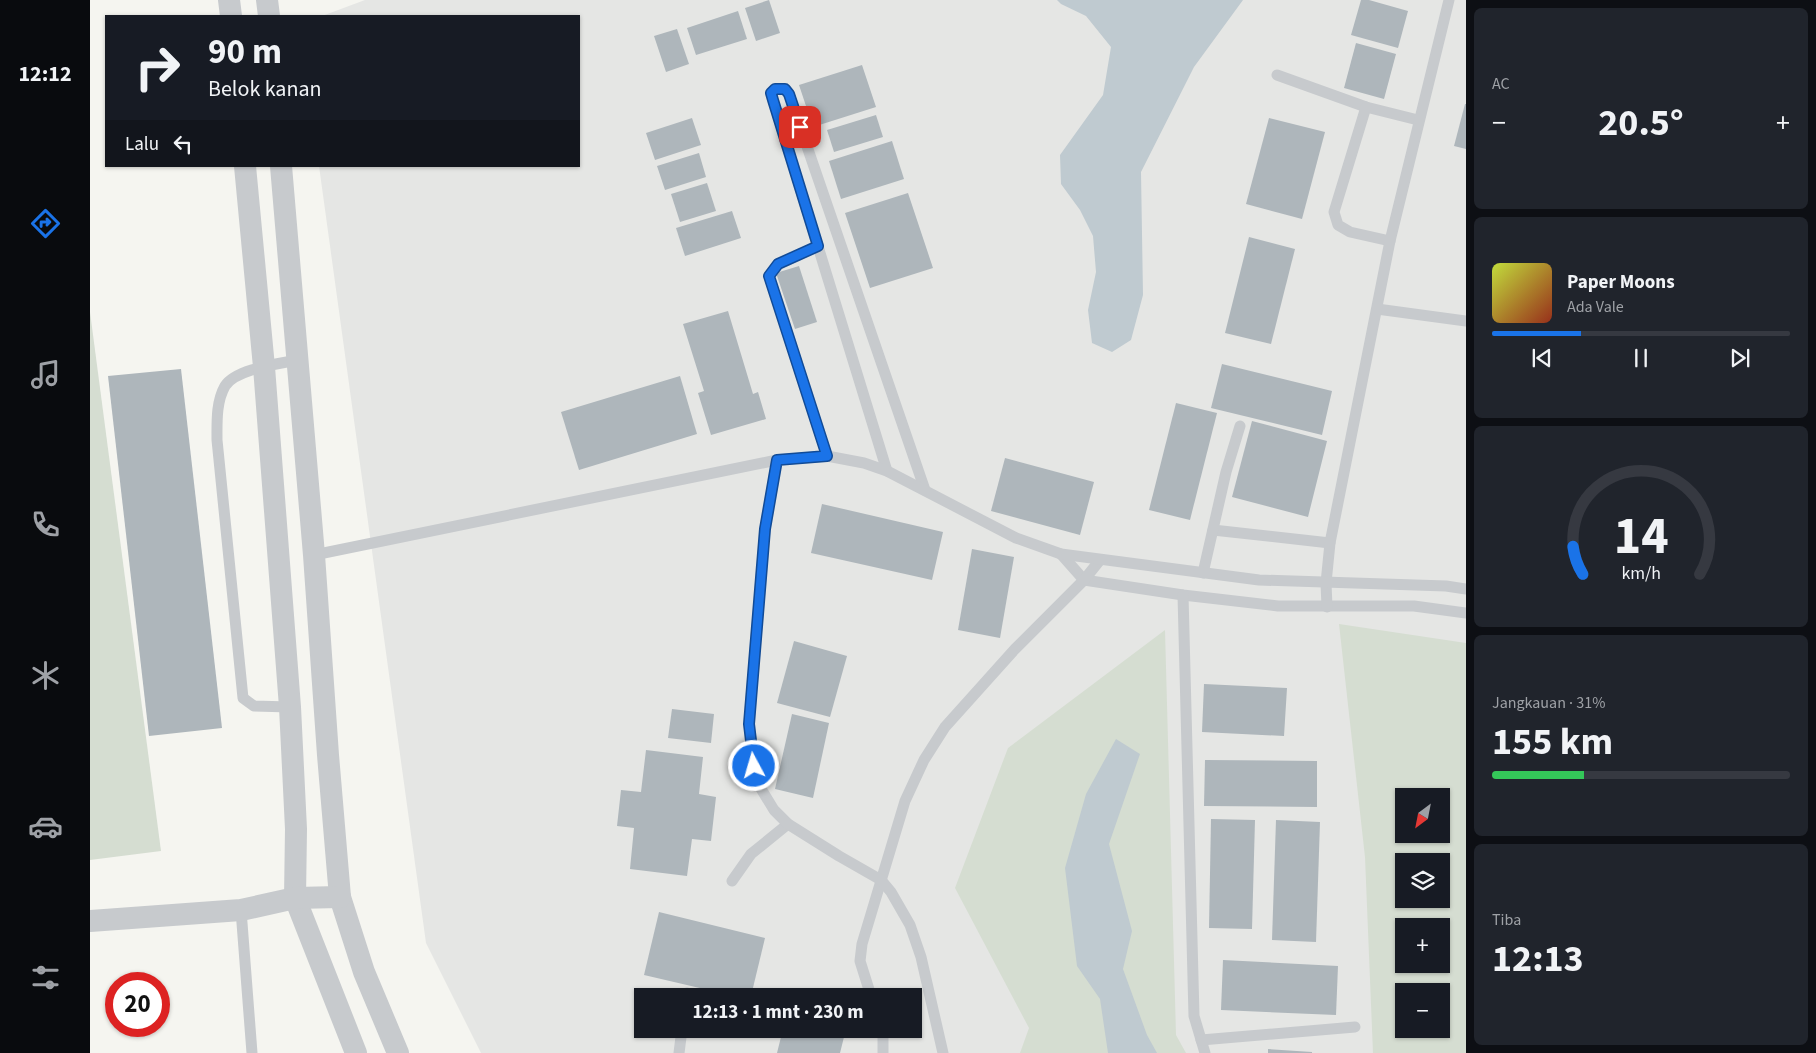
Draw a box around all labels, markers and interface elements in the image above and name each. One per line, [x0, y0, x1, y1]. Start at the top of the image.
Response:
text: 90 m [208, 27, 282, 77]
icon: right [125, 35, 190, 100]
text: 12:12 [18, 58, 72, 90]
text: Belok kanan [208, 73, 322, 105]
text: AC [1492, 73, 1510, 95]
text: 20.5° [1598, 96, 1684, 150]
text: − [1492, 103, 1506, 143]
text: + [1776, 103, 1790, 143]
pin [779, 106, 821, 148]
icon: arrive [786, 113, 814, 141]
icon: left [169, 130, 197, 158]
text: Lalu [125, 131, 159, 158]
icon: directions [28, 206, 63, 241]
text: Paper Moons [1567, 269, 1675, 296]
text: Ada Vale [1567, 296, 1624, 318]
icon: previous [1528, 344, 1556, 372]
icon: pause [1627, 344, 1655, 372]
icon: next [1726, 344, 1754, 372]
icon: music [28, 357, 63, 392]
text: 14 [1614, 500, 1668, 574]
icon: phone [28, 507, 63, 542]
text: km/h [1621, 561, 1661, 586]
icon: climate [28, 658, 63, 693]
text: Jangkauan · 31% [1492, 692, 1605, 714]
text: 155 km [1492, 715, 1613, 769]
position arrow [727, 739, 779, 791]
north arrow [1395, 788, 1450, 842]
map controls [1395, 788, 1450, 1038]
icon: car [28, 809, 63, 844]
button: layers [1395, 853, 1450, 908]
text: Tiba [1492, 909, 1521, 931]
button: + [1395, 918, 1450, 973]
text: 12:13 [1492, 932, 1584, 986]
icon: filters [28, 960, 63, 995]
speed limit sign: 20 [105, 972, 170, 1037]
button: − [1395, 983, 1450, 1038]
text: 12:13 · 1 mnt · 230 m [693, 999, 863, 1026]

